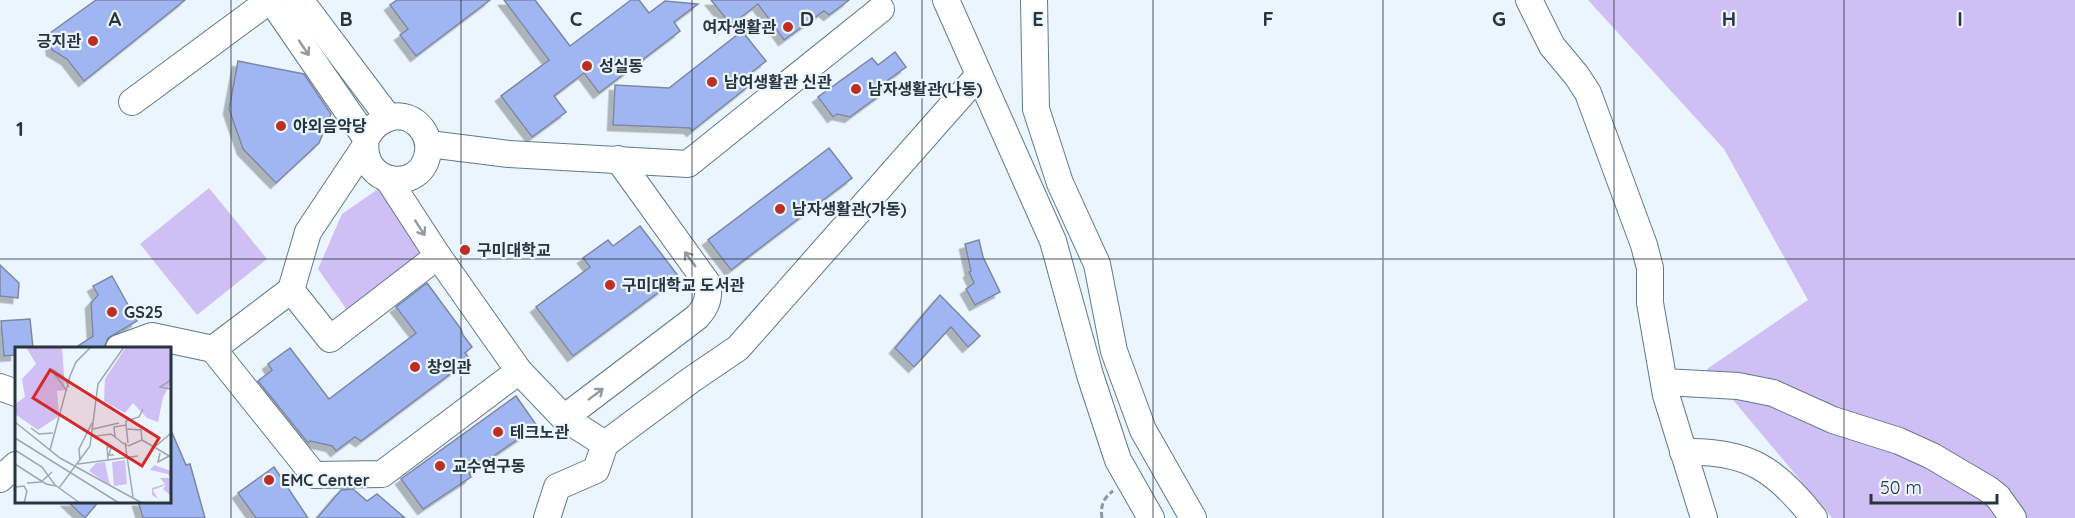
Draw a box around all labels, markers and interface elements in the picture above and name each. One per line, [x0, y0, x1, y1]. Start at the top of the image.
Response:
text: A [109, 6, 122, 31]
text: B [339, 6, 353, 31]
text: C [570, 6, 583, 31]
text: D [800, 6, 814, 31]
text: E [1032, 6, 1044, 31]
text: F [1262, 6, 1274, 31]
text: G [1492, 6, 1506, 31]
text: H [1722, 6, 1736, 31]
text: I [1957, 6, 1963, 31]
place label: 여자생활관 [702, 17, 776, 37]
marker: 여자생활관 [781, 20, 795, 34]
place label: 긍지관 [37, 31, 81, 51]
marker: 긍지관 [86, 34, 100, 48]
one-way arrow [298, 40, 310, 56]
place label: 성실동 [599, 56, 643, 76]
marker: 성실동 [580, 59, 594, 73]
place label: 남여생활관 신관 [724, 72, 832, 92]
marker: 남여생활관 신관 [705, 75, 719, 89]
place label: 남자생활관(나동) [868, 79, 983, 99]
marker: 남자생활관(나동) [849, 82, 863, 96]
text: 1 [16, 116, 24, 141]
place label: 야외음악당 [293, 116, 367, 136]
marker: 야외음악당 [274, 119, 288, 133]
place label: 남자생활관(가동) [792, 199, 907, 219]
marker: 남자생활관(가동) [773, 202, 787, 216]
one-way arrow [414, 219, 426, 236]
place label: 구미대학교 [477, 240, 551, 260]
marker: 구미대학교 [458, 243, 472, 257]
one-way arrow [684, 252, 696, 268]
place label: 구미대학교 도서관 [622, 275, 745, 295]
marker: 구미대학교 도서관 [603, 278, 617, 292]
place label: GS25 [124, 302, 163, 322]
marker: GS25 [105, 305, 119, 319]
inset map [15, 347, 171, 503]
place label: 창의관 [427, 357, 471, 377]
marker: 창의관 [408, 360, 422, 374]
one-way arrow [587, 388, 603, 401]
place label: 테크노관 [510, 422, 569, 442]
marker: 테크노관 [491, 425, 505, 439]
place label: 교수연구동 [452, 456, 526, 476]
marker: 교수연구동 [433, 459, 447, 473]
scale bar [1871, 467, 1997, 505]
place label: EMC Center [281, 470, 370, 490]
marker: EMC Center [262, 473, 276, 487]
text: 50 m [1880, 476, 1922, 499]

